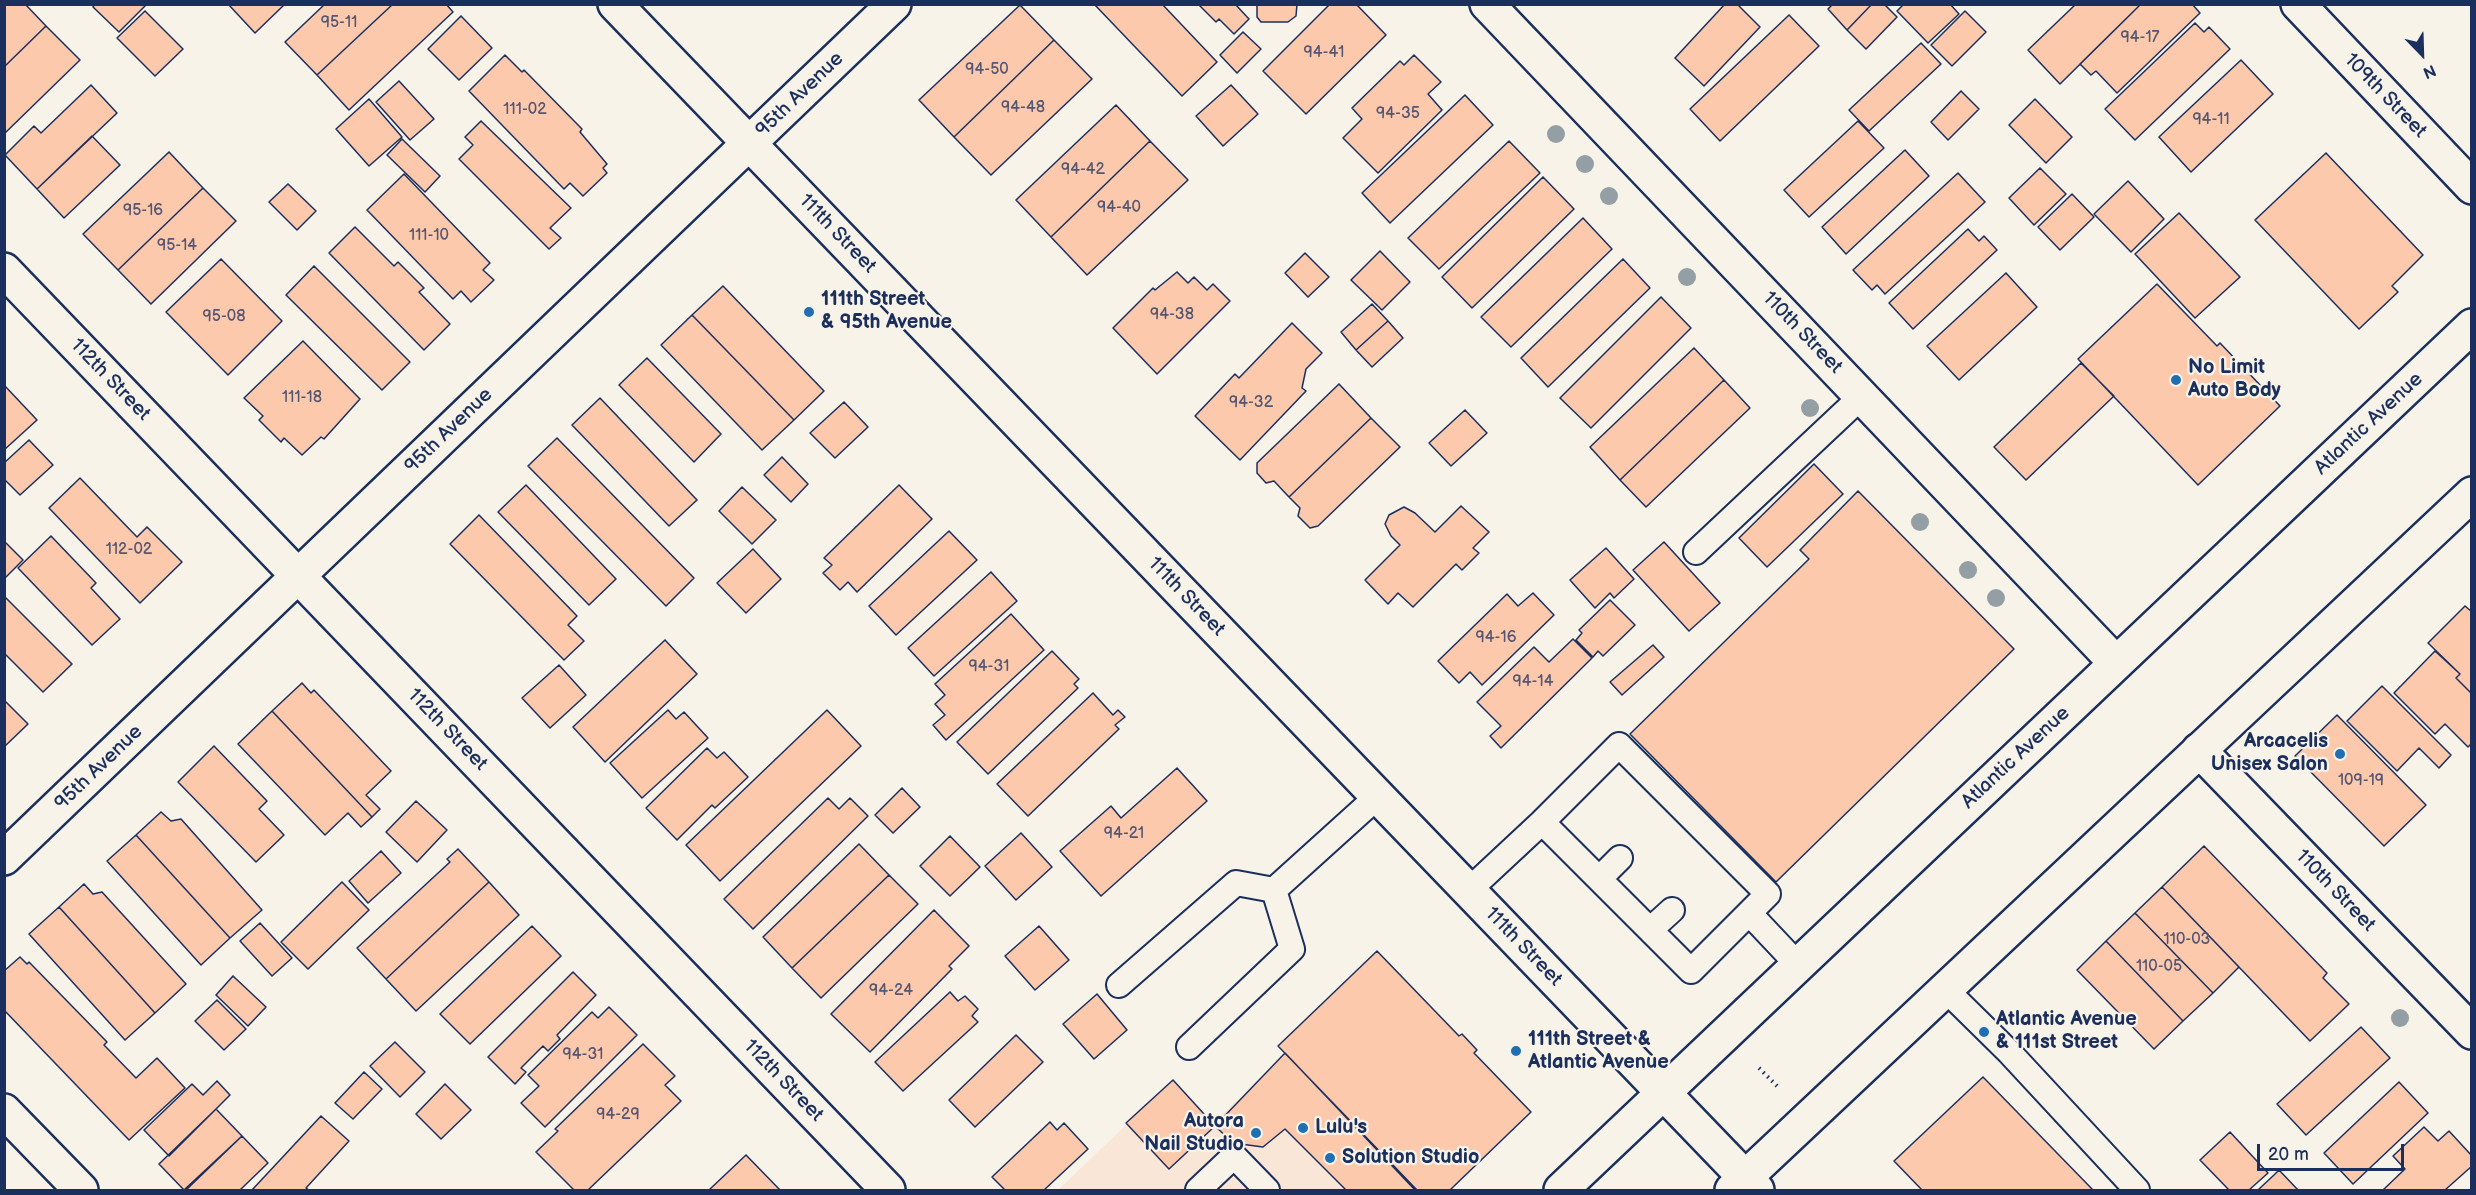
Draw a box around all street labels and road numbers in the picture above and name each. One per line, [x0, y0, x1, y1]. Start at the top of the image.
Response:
street label: 95th Avenue [751, 47, 849, 143]
street label: 109th Street [2339, 49, 2431, 143]
street label: 111th Street [793, 189, 881, 279]
street label: 110th Street [1757, 287, 1847, 379]
street label: 112th Street [65, 334, 155, 426]
street label: Atlantic Avenue [2310, 368, 2428, 480]
street label: 95th Avenue [400, 383, 498, 479]
street label: 111th Street [1142, 552, 1230, 642]
street label: 112th Street [402, 684, 492, 776]
street label: Atlantic Avenue [1957, 702, 2075, 814]
street label: 95th Avenue [50, 720, 148, 816]
street label: 110th Street [2290, 845, 2380, 937]
street label: 111th Street [1479, 902, 1567, 992]
street label: 112th Street [738, 1035, 828, 1127]

